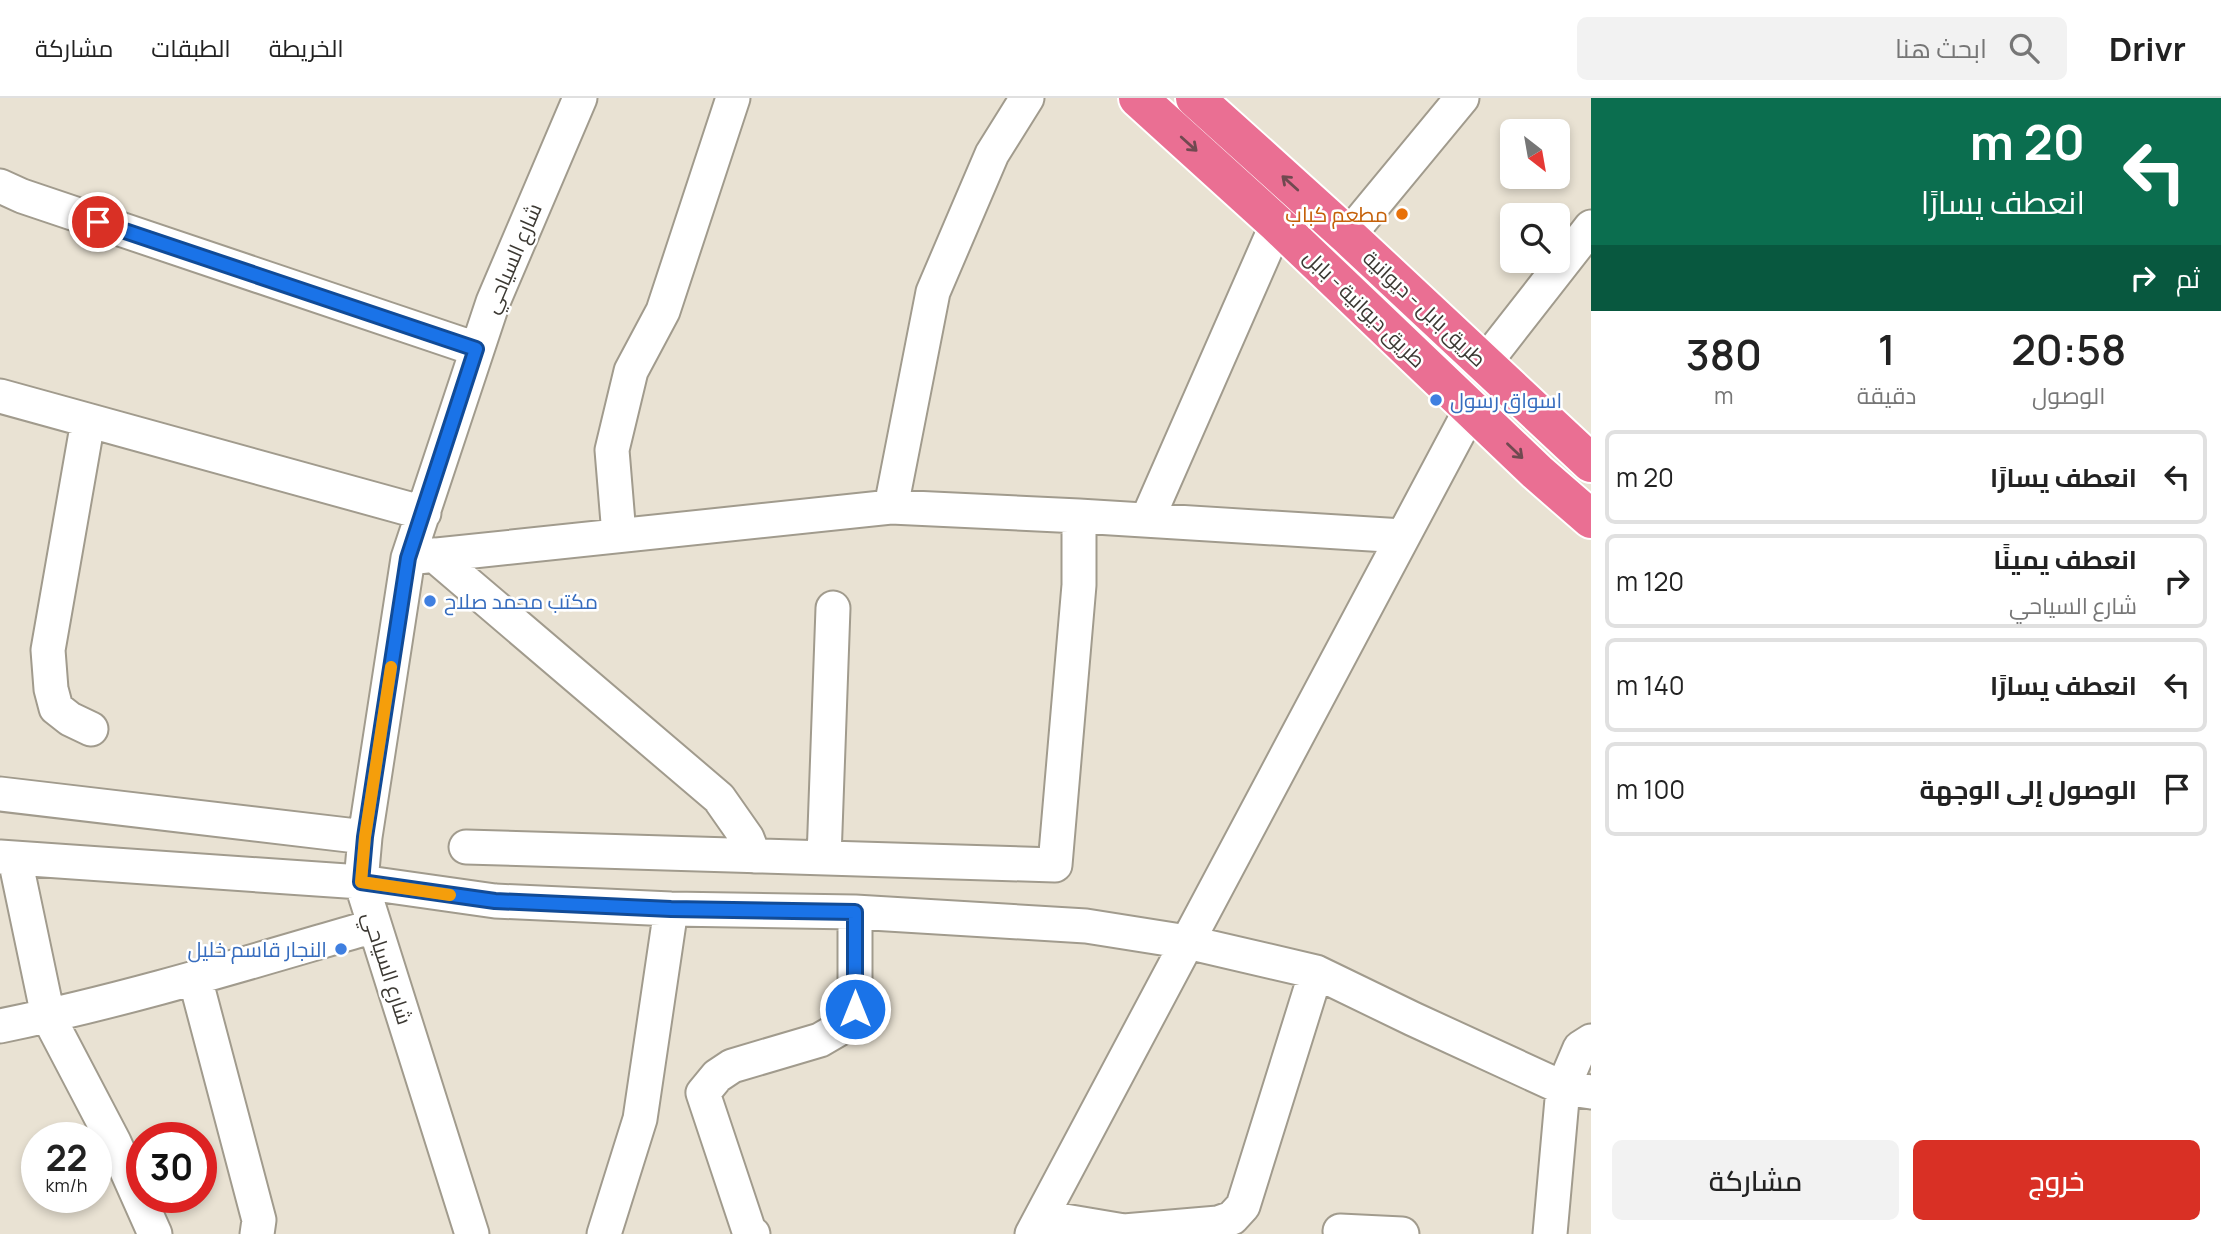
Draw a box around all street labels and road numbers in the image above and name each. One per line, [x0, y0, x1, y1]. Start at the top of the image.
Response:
street label: شارع السياحي [476, 199, 550, 318]
street label: طريق ديوانية - بابل [1298, 243, 1432, 373]
street label: طريق بابل - ديوانية [1357, 244, 1493, 372]
street label: شارع السياحي [354, 908, 419, 1029]

